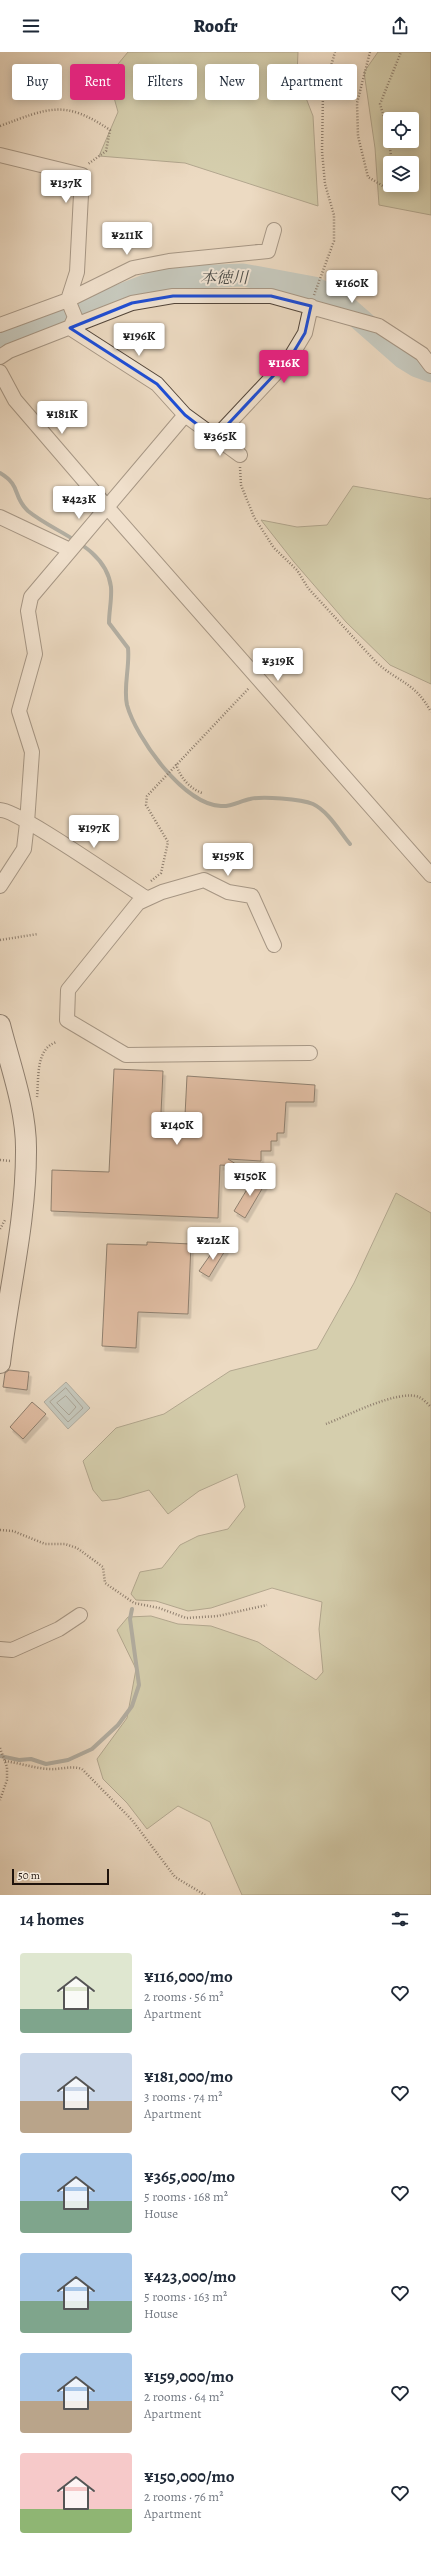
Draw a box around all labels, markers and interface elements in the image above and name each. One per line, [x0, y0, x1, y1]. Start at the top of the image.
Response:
text: Roofr [193, 14, 238, 38]
icon: menu [20, 15, 42, 37]
icon: share [389, 15, 411, 37]
chip: Buy [12, 64, 62, 100]
chip: Rent [70, 64, 125, 100]
chip: Filters [133, 64, 197, 100]
chip: New [205, 64, 259, 100]
chip: Apartment [267, 64, 357, 100]
map controls [383, 112, 419, 192]
button: locate [383, 112, 419, 148]
button: layers [383, 156, 419, 192]
pin: ¥137K [38, 170, 94, 204]
text: ¥137K [50, 174, 82, 191]
pin: ¥211K [99, 222, 155, 256]
text: ¥211K [111, 226, 143, 243]
water label: 本徳川 [200, 267, 250, 289]
pin: ¥160K [324, 270, 380, 304]
text: ¥160K [335, 274, 369, 291]
pin: ¥196K [111, 323, 167, 357]
text: ¥196K [123, 327, 155, 344]
pin: ¥116K [256, 350, 312, 384]
text: ¥116K [268, 354, 300, 371]
pin: ¥181K [34, 401, 90, 435]
text: ¥181K [46, 405, 78, 422]
pin: ¥365K [192, 423, 248, 457]
text: ¥365K [203, 427, 237, 444]
pin: ¥423K [51, 486, 107, 520]
text: ¥423K [62, 490, 96, 507]
pin: ¥319K [250, 648, 306, 682]
text: ¥319K [262, 652, 294, 669]
pin: ¥197K [66, 815, 122, 849]
text: ¥197K [78, 819, 110, 836]
pin: ¥159K [200, 843, 256, 877]
text: ¥159K [212, 847, 244, 864]
pin: ¥140K [149, 1112, 205, 1146]
text: ¥140K [160, 1116, 194, 1133]
pin: ¥150K [222, 1163, 278, 1197]
text: ¥150K [234, 1167, 266, 1184]
pin: ¥212K [185, 1227, 241, 1261]
text: ¥212K [196, 1231, 230, 1248]
scale bar [12, 1867, 109, 1886]
text: 50 m [18, 1868, 40, 1883]
text: 14 homes [20, 1908, 84, 1931]
icon: filters [389, 1908, 411, 1930]
text: ¥116,000/mo [144, 1965, 233, 1988]
icon: home [52, 1969, 100, 2017]
icon: heart [389, 1982, 411, 2004]
text: 2 rooms · 56 m² [144, 1988, 224, 2005]
text: Apartment [144, 2005, 202, 2022]
text: ¥181,000/mo [144, 2065, 233, 2088]
icon: home [52, 2069, 100, 2117]
icon: heart [389, 2082, 411, 2104]
text: 3 rooms · 74 m² [144, 2088, 223, 2105]
text: Apartment [144, 2105, 202, 2122]
text: ¥365,000/mo [144, 2165, 235, 2188]
icon: home [52, 2169, 100, 2217]
icon: heart [389, 2182, 411, 2204]
text: 5 rooms · 168 m² [144, 2188, 228, 2205]
text: House [144, 2205, 178, 2222]
text: ¥423,000/mo [144, 2265, 236, 2288]
icon: home [52, 2269, 100, 2317]
icon: heart [389, 2282, 411, 2304]
text: 5 rooms · 163 m² [144, 2288, 227, 2305]
text: House [144, 2305, 178, 2322]
text: ¥159,000/mo [144, 2365, 234, 2388]
icon: home [52, 2369, 100, 2417]
icon: heart [389, 2382, 411, 2404]
text: 2 rooms · 64 m² [144, 2388, 224, 2405]
text: Apartment [144, 2405, 202, 2422]
text: ¥150,000/mo [144, 2465, 235, 2488]
icon: home [52, 2469, 100, 2517]
icon: heart [389, 2482, 411, 2504]
text: 2 rooms · 76 m² [144, 2488, 223, 2505]
text: Apartment [144, 2505, 202, 2522]

